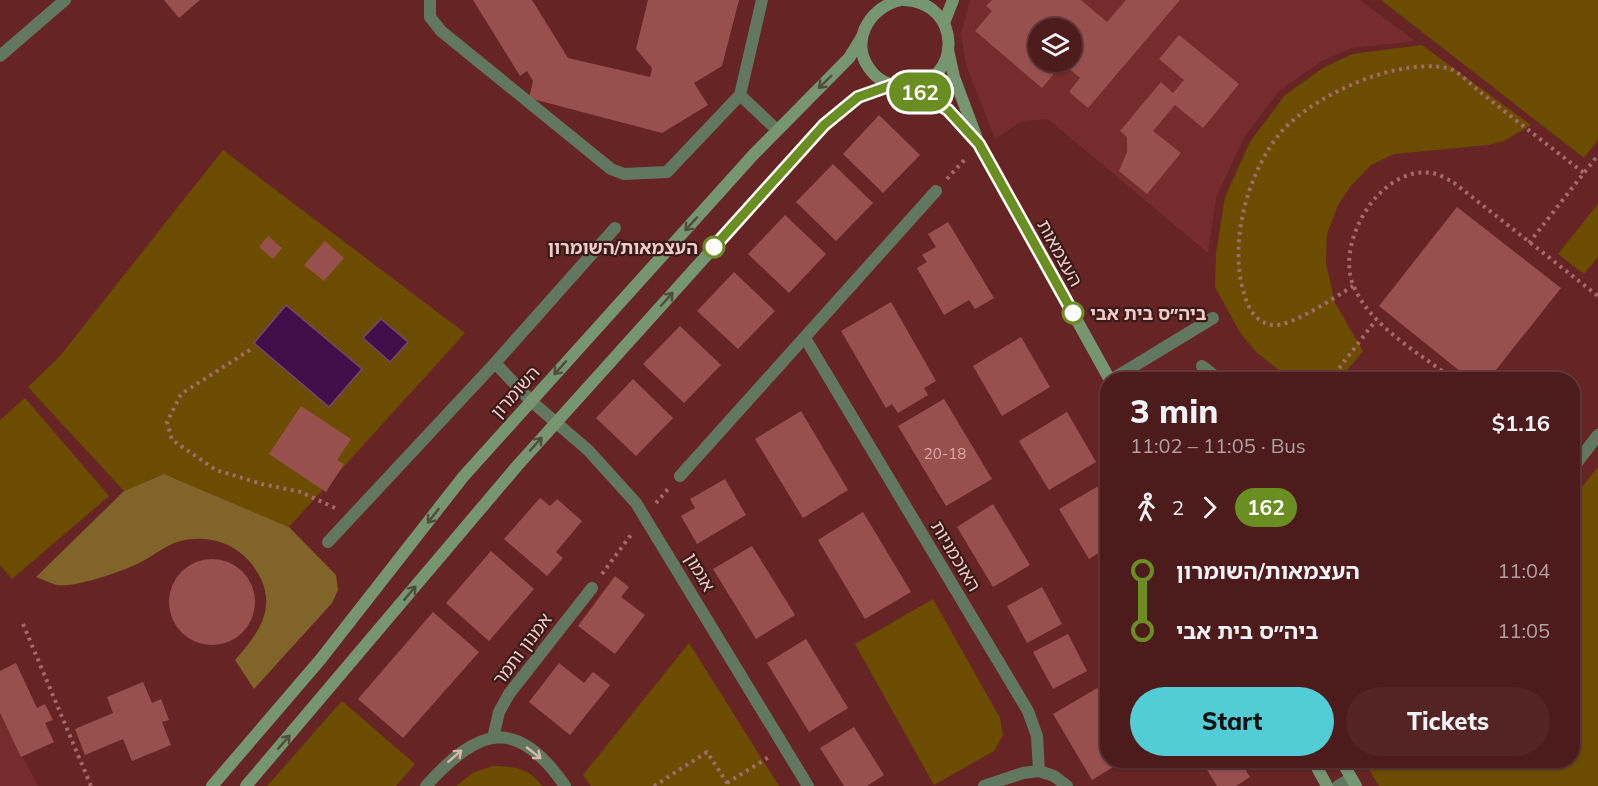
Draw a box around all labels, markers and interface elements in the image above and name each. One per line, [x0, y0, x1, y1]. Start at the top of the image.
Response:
map controls [1028, 18, 1082, 72]
button: layers [1028, 18, 1082, 72]
line badge: 162 [886, 72, 954, 112]
one-way arrow [818, 75, 833, 90]
text: 162 [901, 79, 939, 105]
one-way arrow [684, 216, 698, 231]
street label: העצמאות [1032, 216, 1088, 290]
place label: העצמאות/השומרון [548, 236, 698, 259]
marker: העצמאות/השומרון [703, 236, 725, 258]
one-way arrow [660, 292, 674, 307]
marker: ביה״ס בית אבי [1062, 302, 1084, 324]
place label: ביה״ס בית אבי [1090, 302, 1207, 325]
street label: השומרון [486, 361, 544, 423]
one-way arrow [553, 361, 567, 376]
text: 3 min [1130, 390, 1218, 431]
text: $1.16 [1492, 409, 1550, 437]
text: 11:02 – 11:05 · Bus [1130, 433, 1306, 458]
one-way arrow [529, 437, 543, 452]
house number: 20-18 [924, 444, 966, 463]
icon: walk [1130, 491, 1163, 524]
icon: forward [1193, 491, 1226, 524]
text: 162 [1247, 494, 1285, 520]
text: 2 [1172, 495, 1184, 520]
one-way arrow [426, 507, 439, 523]
street label: האוכמניות [926, 516, 986, 596]
street label: אגמון [680, 549, 720, 595]
text: העצמאות/השומרון [1176, 557, 1360, 585]
text: 11:04 [1497, 558, 1550, 583]
one-way arrow [403, 585, 416, 601]
street label: אמנון ותמר [487, 608, 557, 690]
text: ביה״ס בית אבי [1176, 617, 1318, 645]
text: 11:05 [1497, 618, 1550, 643]
button: Start [1130, 687, 1334, 756]
button: Tickets [1346, 687, 1550, 756]
one-way arrow [277, 735, 291, 750]
one-way arrow [526, 746, 542, 759]
one-way arrow [447, 749, 462, 763]

